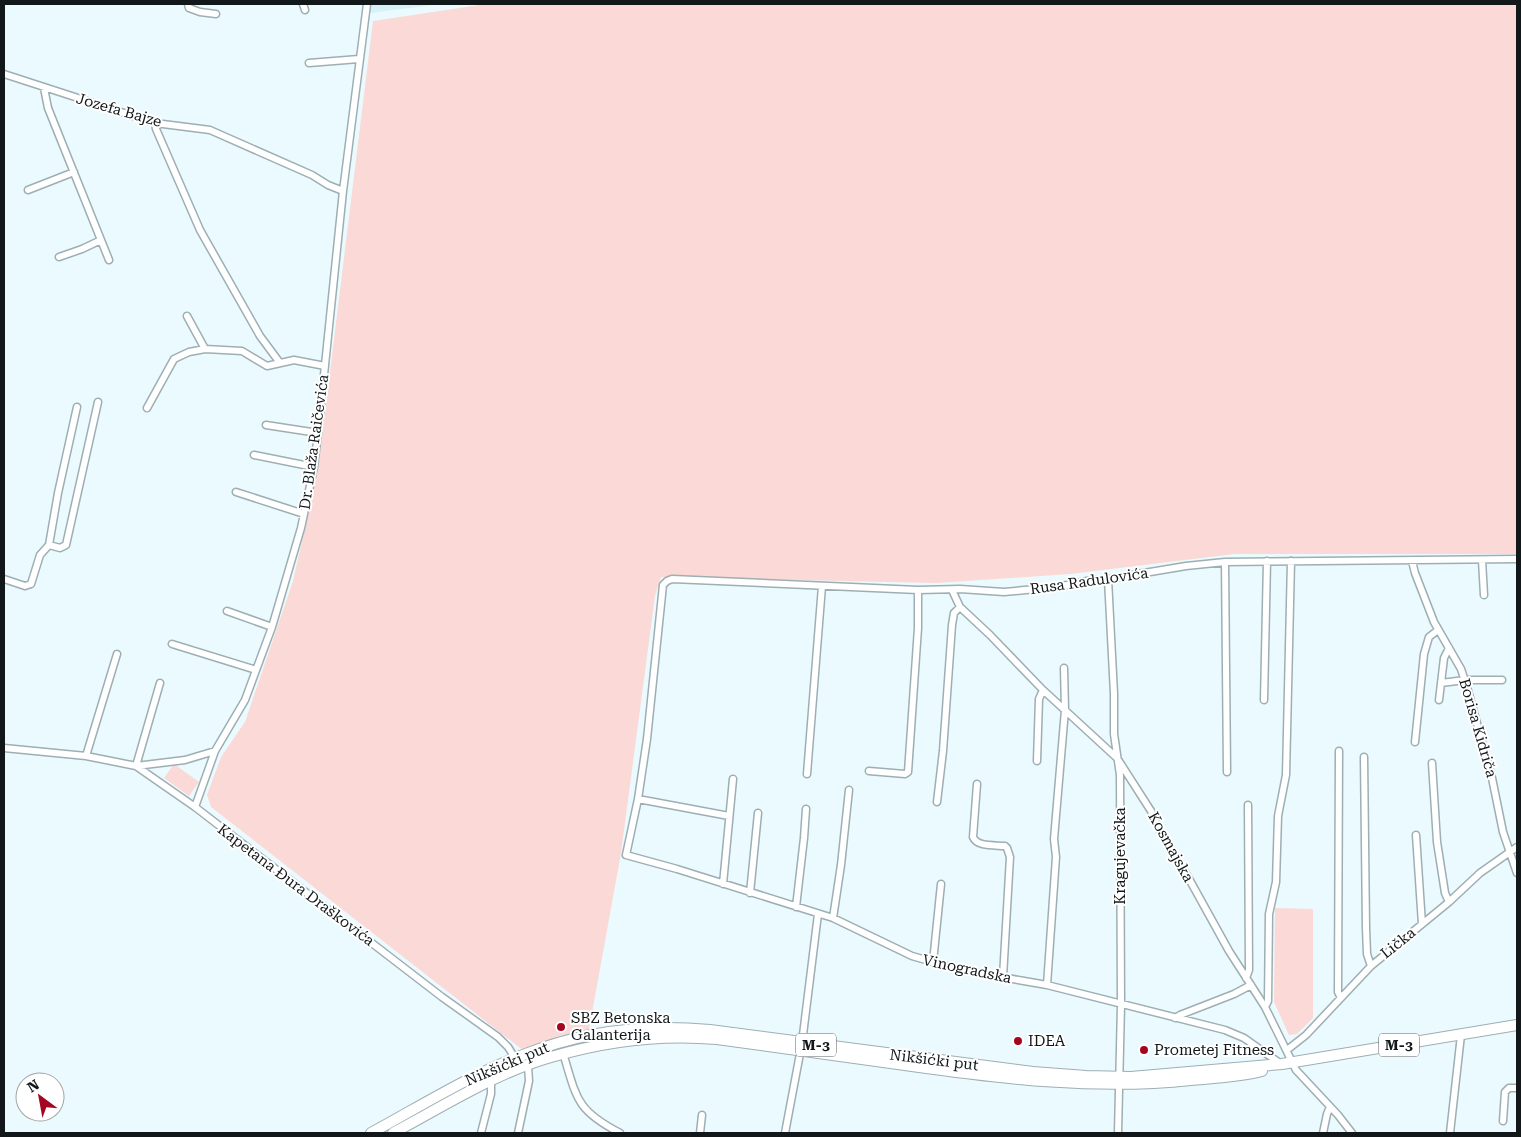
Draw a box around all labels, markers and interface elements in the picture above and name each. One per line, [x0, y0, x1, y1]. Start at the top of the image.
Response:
street label: Jozefa Bajze [74, 89, 164, 131]
street label: Dr. Blaža Raičevića [296, 373, 332, 511]
street label: Rusa Radulovića [1029, 564, 1149, 598]
street label: Borisa Kidriča [1455, 676, 1501, 780]
street label: Kragujevačka [1111, 807, 1129, 905]
street label: Kosmajska [1144, 809, 1198, 885]
street label: Kapetana Đura Draškovića [214, 820, 378, 950]
street label: Lička [1377, 924, 1419, 962]
street label: Vinogradska [921, 951, 1013, 987]
place label: SBZ Betonska Galanterija [571, 1009, 670, 1044]
marker: SBZ Betonska Galanterija [555, 1021, 567, 1033]
place label: IDEA [1028, 1032, 1066, 1050]
road number: M-3 [796, 1034, 836, 1056]
road number: M-3 [1379, 1034, 1419, 1056]
marker: IDEA [1012, 1035, 1024, 1047]
street label: Nikšićki put [462, 1038, 552, 1090]
place label: Prometej Fitness [1154, 1041, 1274, 1059]
marker: Prometej Fitness [1138, 1044, 1150, 1056]
street label: Nikšićki put [889, 1046, 980, 1074]
north arrow [15, 1072, 65, 1122]
text: N [24, 1076, 42, 1096]

